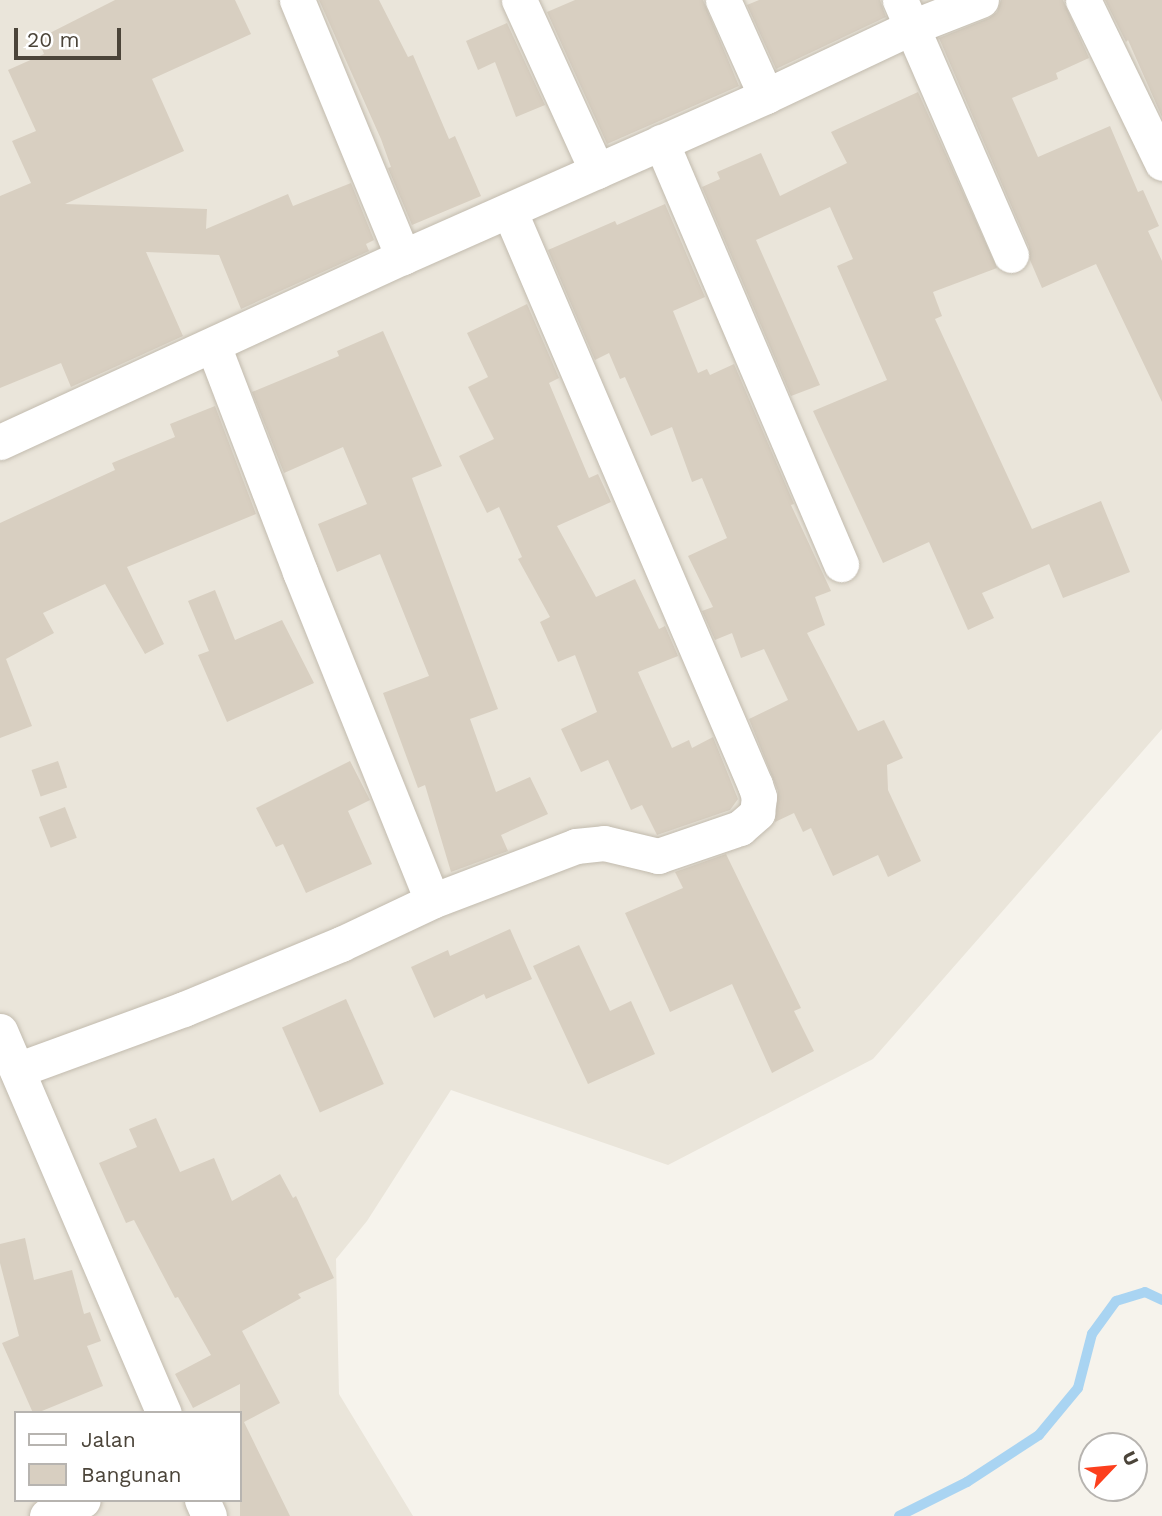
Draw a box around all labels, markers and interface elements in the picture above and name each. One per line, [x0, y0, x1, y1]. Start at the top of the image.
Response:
scale bar [18, 14, 124, 58]
text: 20 m [27, 27, 79, 52]
legend [14, 1411, 242, 1502]
text: Jalan [81, 1427, 136, 1452]
north arrow [1078, 1432, 1148, 1502]
text: U [1117, 1447, 1144, 1470]
text: Bangunan [81, 1462, 182, 1487]

